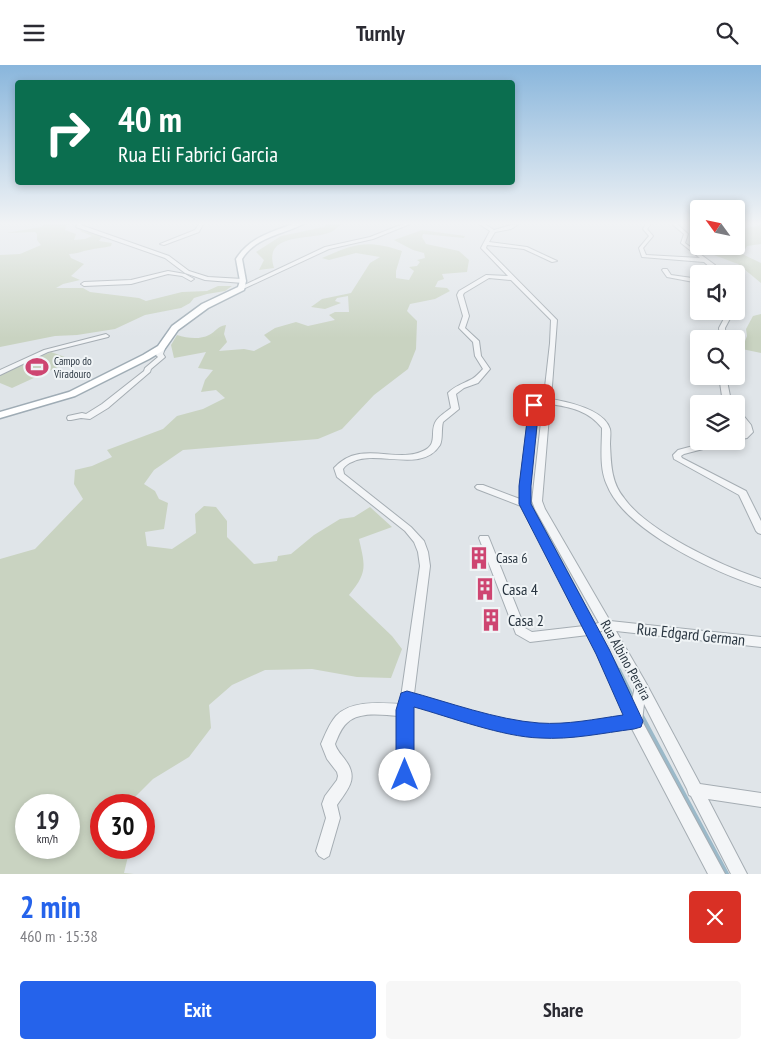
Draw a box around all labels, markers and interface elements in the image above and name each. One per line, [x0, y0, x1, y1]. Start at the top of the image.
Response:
icon: menu [20, 19, 48, 47]
text: Turnly [356, 19, 405, 47]
icon: search [713, 19, 741, 47]
text: 40 m [118, 96, 182, 142]
icon: right [35, 100, 100, 165]
text: Rua Eli Fabrici Garcia [118, 140, 278, 168]
north arrow [690, 200, 745, 255]
map controls [690, 200, 745, 450]
button: sound [690, 265, 745, 320]
button: search [690, 330, 745, 385]
sports icon: Campo do Viradouro [24, 354, 50, 380]
place label: Campo do Viradouro [53, 354, 92, 381]
pin [513, 384, 555, 426]
icon: arrive [520, 391, 548, 419]
button: layers [690, 395, 745, 450]
building icon: Casa 6 [466, 545, 492, 571]
place label: Casa 6 [496, 549, 527, 567]
building icon: Casa 4 [472, 576, 498, 602]
place label: Casa 4 [502, 579, 538, 599]
building icon: Casa 2 [478, 607, 504, 633]
place label: Casa 2 [508, 610, 544, 630]
street label: Rua Albino Pereira [597, 617, 655, 703]
street label: Rua Edgard German [636, 618, 746, 650]
position arrow [378, 748, 430, 800]
speed limit sign: 30 [90, 794, 155, 859]
text: 19 [36, 804, 59, 836]
text: km/h [37, 831, 58, 846]
text: 2 min [20, 887, 81, 926]
button: close [689, 891, 741, 943]
text: 460 m · 15:38 [20, 926, 98, 946]
button: Exit [20, 981, 376, 1039]
button: Share [386, 981, 741, 1039]

